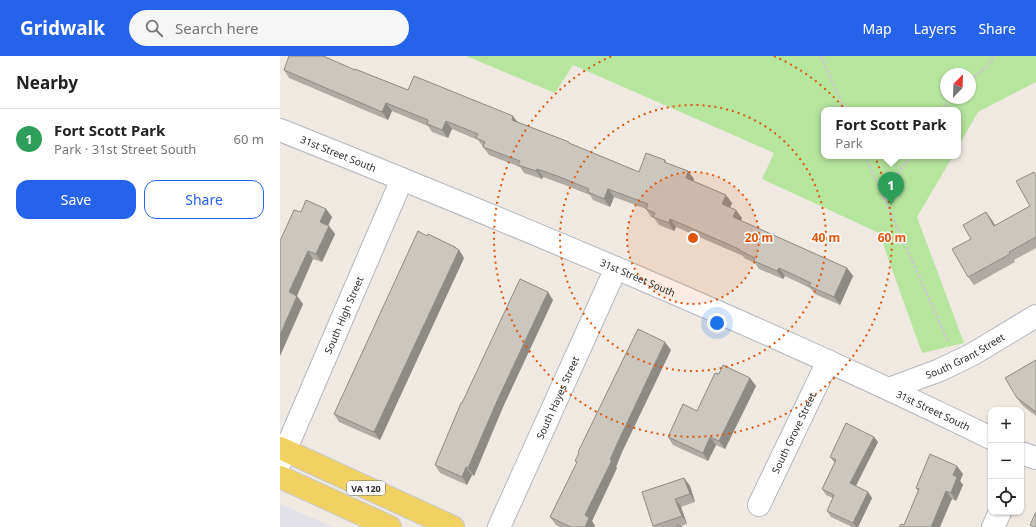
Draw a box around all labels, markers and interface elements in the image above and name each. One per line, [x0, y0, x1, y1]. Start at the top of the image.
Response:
search box [129, 10, 409, 46]
text: Gridwalk [20, 15, 105, 41]
icon: search [143, 17, 165, 39]
text: Search here [175, 18, 259, 38]
text: Map [863, 19, 892, 38]
text: Layers [914, 19, 956, 38]
text: Share [978, 19, 1016, 38]
north arrow [940, 68, 976, 104]
text: Nearby [16, 71, 78, 94]
popup [821, 107, 961, 159]
text: Fort Scott Park [835, 114, 947, 134]
text: Fort Scott Park [54, 120, 165, 140]
text: 1 [25, 130, 33, 148]
text: 60 m [234, 130, 264, 148]
street label: 31st Street South [298, 132, 378, 175]
text: Park [835, 134, 863, 152]
text: Park · 31st Street South [54, 140, 196, 158]
pin: 1 [878, 172, 904, 205]
button: Save [16, 180, 136, 219]
button: Share [144, 180, 264, 219]
text: 20 m [745, 229, 773, 246]
text: 40 m [812, 229, 840, 246]
text: 60 m [878, 229, 906, 246]
centre of rings [686, 231, 700, 245]
street label: 31st Street South [598, 255, 678, 300]
street label: South High Street [321, 274, 367, 356]
your location [707, 313, 727, 333]
street label: South Grant Street [923, 329, 1007, 382]
street label: South Hayes Street [533, 354, 582, 441]
street label: 31st Street South [894, 387, 973, 434]
street label: South Grove Street [768, 390, 819, 476]
map controls [988, 407, 1024, 515]
button: + [988, 407, 1024, 443]
button: − [988, 443, 1024, 479]
button: locate [988, 479, 1024, 515]
road number: VA 120 [347, 481, 385, 495]

